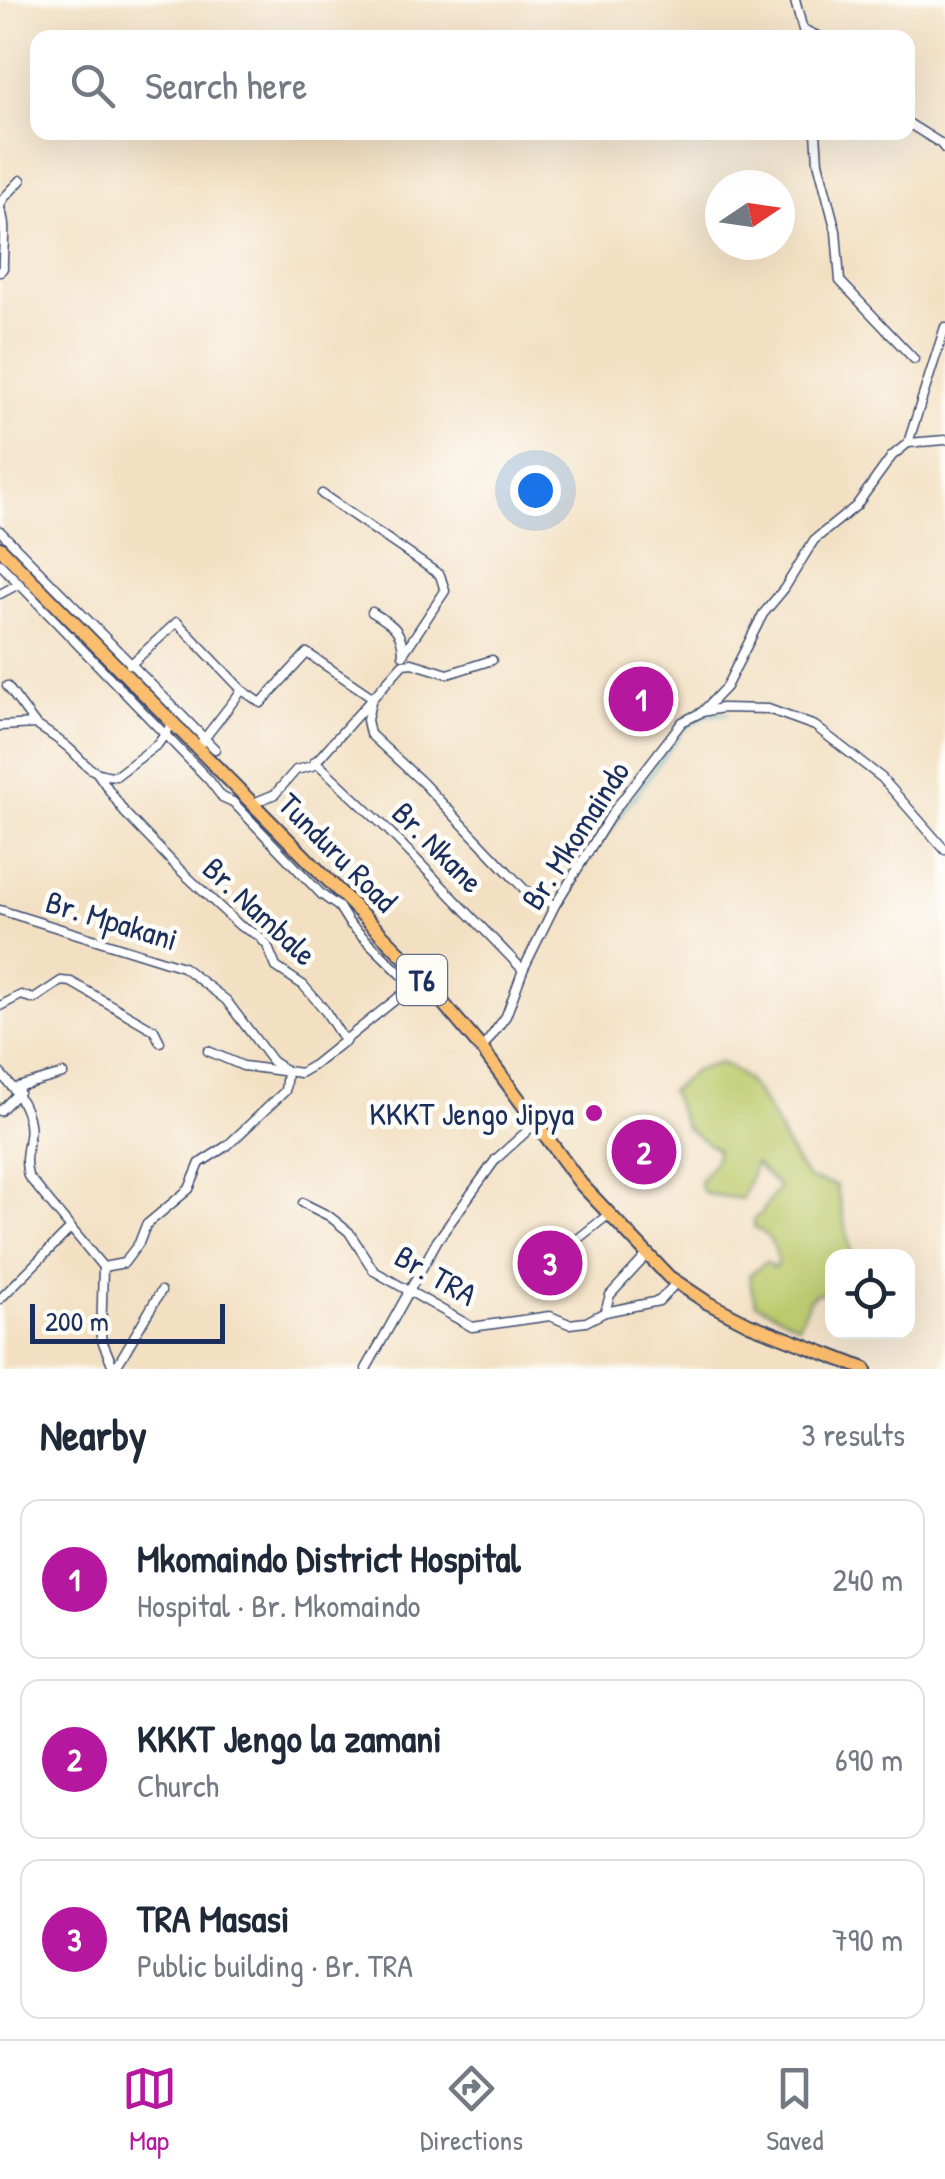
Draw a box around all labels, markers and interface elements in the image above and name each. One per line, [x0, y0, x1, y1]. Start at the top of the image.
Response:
search box [30, 30, 915, 140]
icon: search [65, 58, 120, 113]
text: Search here [145, 59, 307, 111]
north arrow [705, 170, 795, 260]
your location [510, 465, 561, 516]
pin: 1 [608, 662, 674, 736]
street label: Br. Mkomaindo [511, 752, 639, 918]
street label: Tunduru Road [269, 783, 407, 921]
street label: Br. Nkane [383, 792, 493, 902]
street label: Br. Nambale [194, 847, 326, 975]
street label: Br. Mpakani [41, 880, 183, 960]
road number: T6 [397, 955, 447, 1005]
place label: KKKT Jengo Jipya [369, 1092, 574, 1135]
marker: KKKT Jengo Jipya [583, 1102, 605, 1124]
pin: 2 [612, 1114, 676, 1190]
pin: 3 [518, 1226, 582, 1300]
street label: Br. TRA [387, 1234, 485, 1316]
map controls [825, 1249, 915, 1339]
button: locate [825, 1249, 915, 1339]
scale bar [30, 1299, 225, 1344]
text: 200 m [45, 1302, 109, 1340]
text: Nearby [40, 1406, 147, 1463]
text: 3 results [801, 1413, 905, 1456]
text: Mkomaindo District Hospital [137, 1532, 521, 1584]
text: 1 [69, 1558, 80, 1601]
text: 240 m [833, 1558, 903, 1601]
text: Hospital · Br. Mkomaindo [137, 1584, 421, 1627]
text: KKKT Jengo la zamani [137, 1712, 442, 1764]
text: 2 [67, 1738, 82, 1781]
text: 690 m [835, 1738, 903, 1781]
text: Church [137, 1764, 219, 1807]
text: TRA Masasi [137, 1892, 290, 1944]
text: 3 [67, 1918, 82, 1961]
text: 790 m [832, 1918, 903, 1961]
text: Public building · Br. TRA [137, 1944, 413, 1987]
tab: Map [122, 2061, 177, 2159]
tab: Directions [420, 2061, 523, 2159]
tab: Saved [766, 2061, 823, 2159]

